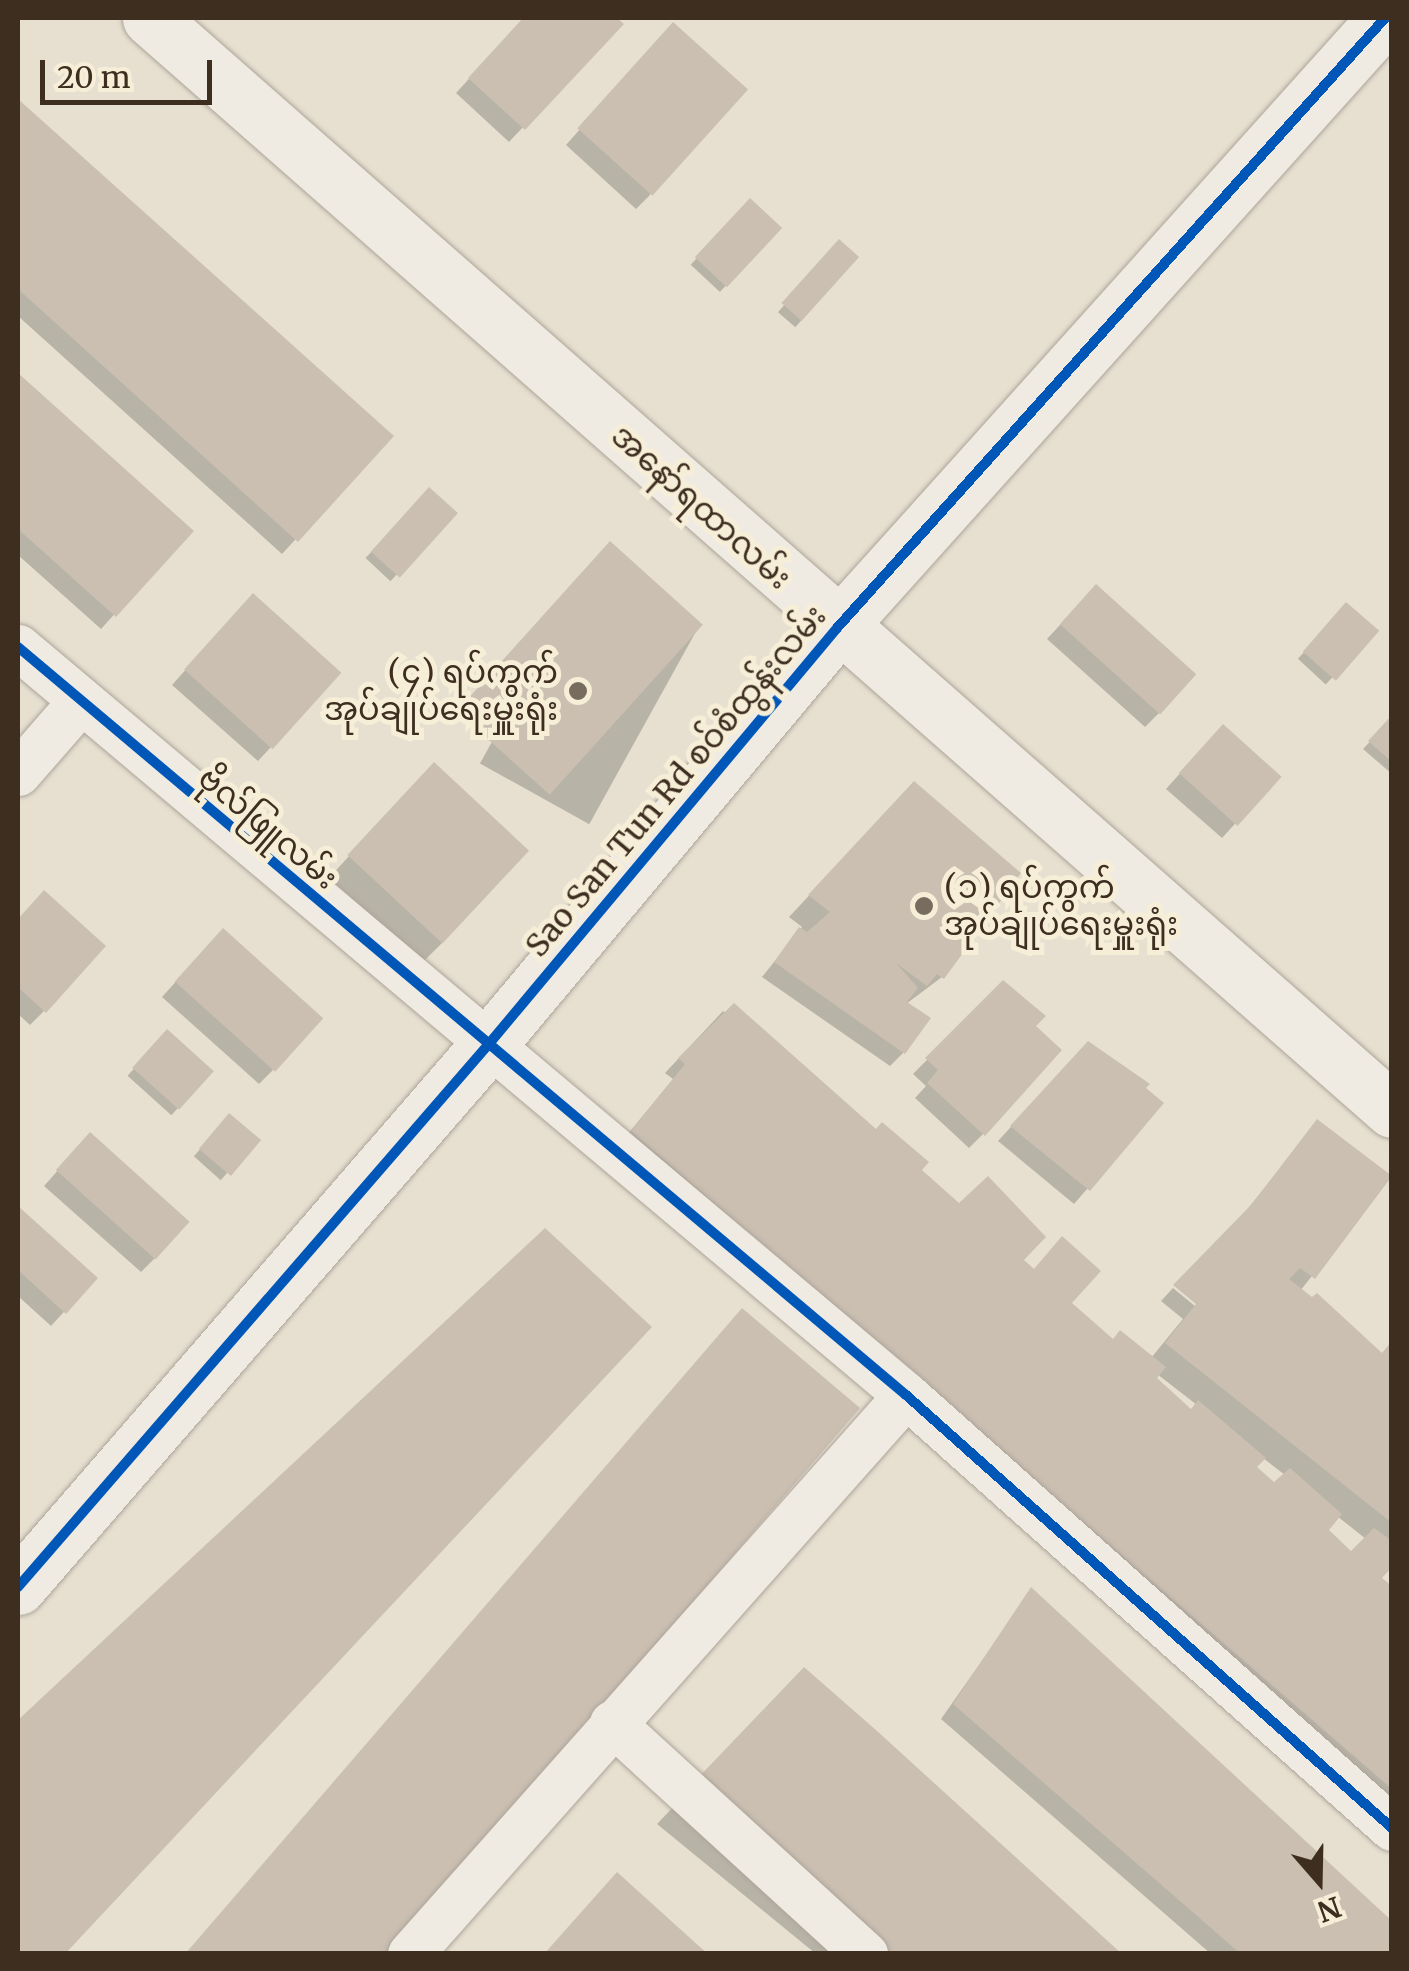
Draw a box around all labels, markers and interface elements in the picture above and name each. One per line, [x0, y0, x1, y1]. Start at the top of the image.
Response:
scale bar [45, 40, 218, 102]
text: 20 m [57, 58, 130, 96]
street label: အနော်ရထာလမ်း [603, 416, 799, 598]
street label: Sao San Tun Rd စဝ်စံထွန်းလမ်း [518, 597, 834, 965]
place label: (၄) ရပ်ကွက် အုပ်ချုပ်ရေးမှူးရုံး [324, 654, 558, 729]
marker: (၄) ရပ်ကွက် အုပ်ချုပ်ရေးမှူးရုံး [567, 680, 589, 702]
street label: ဗိုလ်ဖြူလမ်း [191, 759, 345, 897]
place label: (၁) ရပ်ကွက် အုပ်ချုပ်ရေးမှူးရုံး [944, 869, 1178, 944]
marker: (၁) ရပ်ကွက် အုပ်ချုပ်ရေးမှူးရုံး [913, 895, 935, 917]
north arrow [1269, 1831, 1369, 1931]
text: N [1313, 1888, 1346, 1930]

